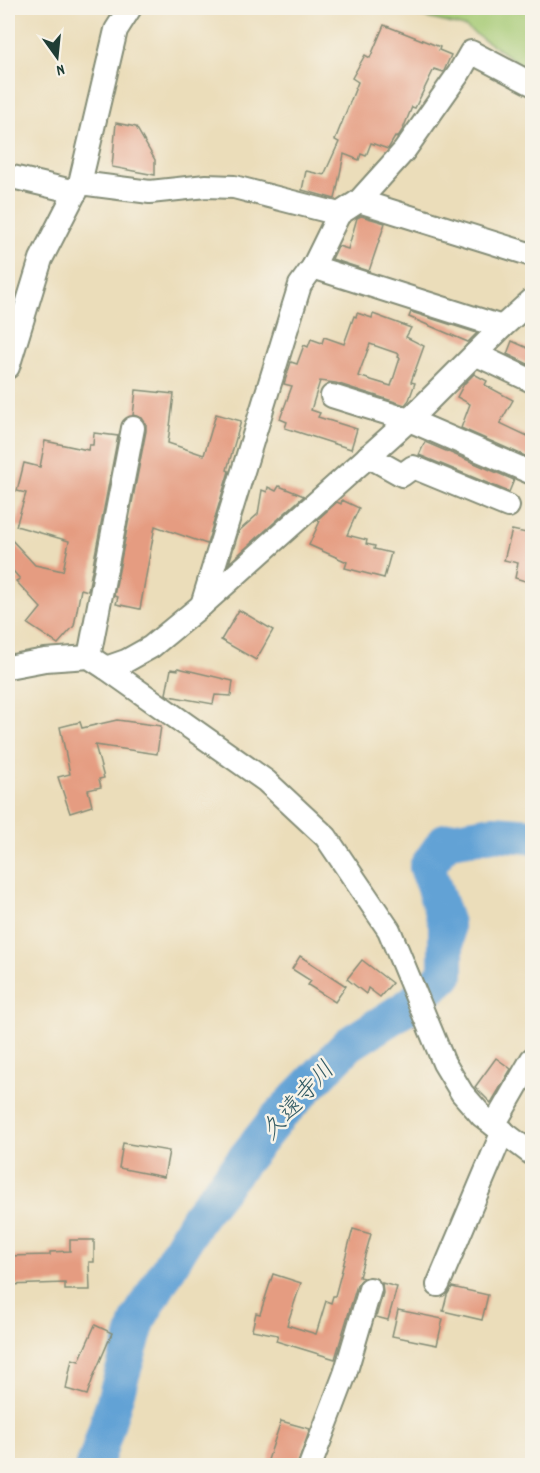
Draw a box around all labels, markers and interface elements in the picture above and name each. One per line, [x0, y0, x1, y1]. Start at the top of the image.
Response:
north arrow [27, 27, 87, 87]
text: N [53, 57, 67, 81]
water label: 久遠寺川 [254, 1055, 344, 1149]

